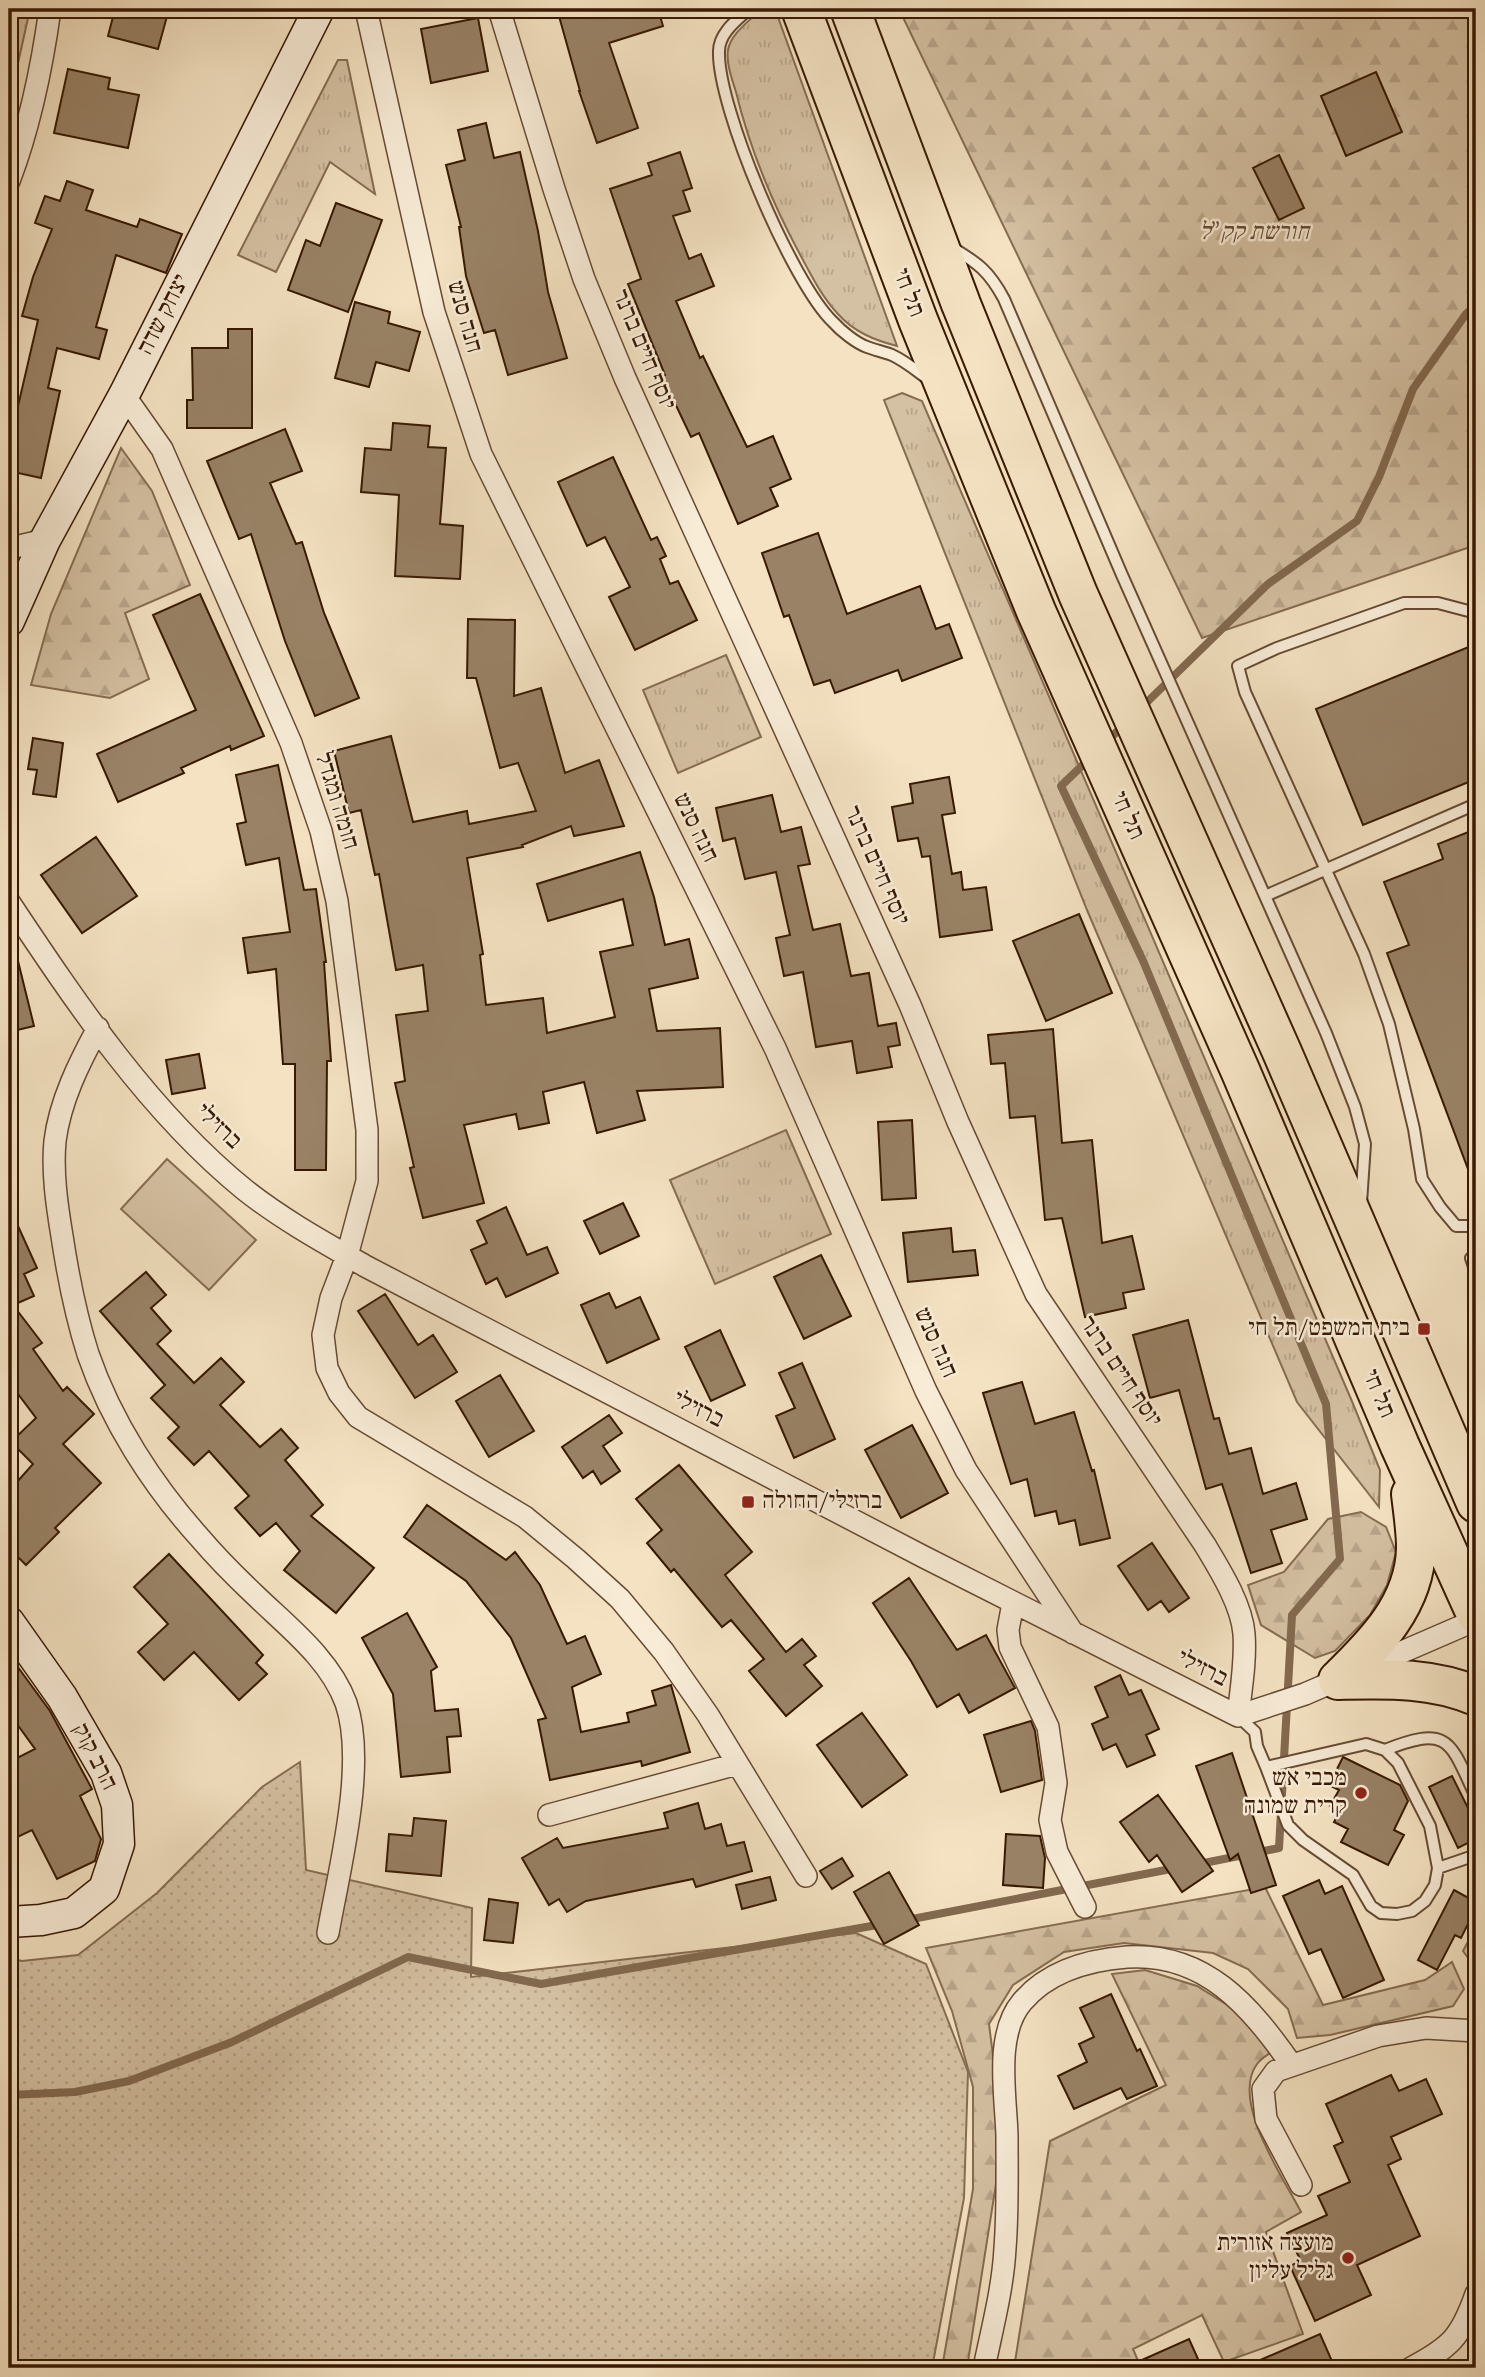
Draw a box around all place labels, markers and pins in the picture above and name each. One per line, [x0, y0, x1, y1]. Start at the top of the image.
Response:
place label: בית המשפט/תל חי [1248, 1312, 1410, 1346]
marker: בית המשפט/תל חי [1416, 1321, 1432, 1337]
place label: ברזילי/החולה [762, 1485, 882, 1519]
marker: ברזילי/החולה [740, 1494, 756, 1510]
place label: מכבי אש קרית שמונה [1243, 1762, 1347, 1824]
marker: מכבי אש קרית שמונה [1353, 1785, 1369, 1801]
place label: מועצה אזורית גליל עליון [1217, 2227, 1334, 2289]
marker: מועצה אזורית גליל עליון [1340, 2250, 1356, 2266]

